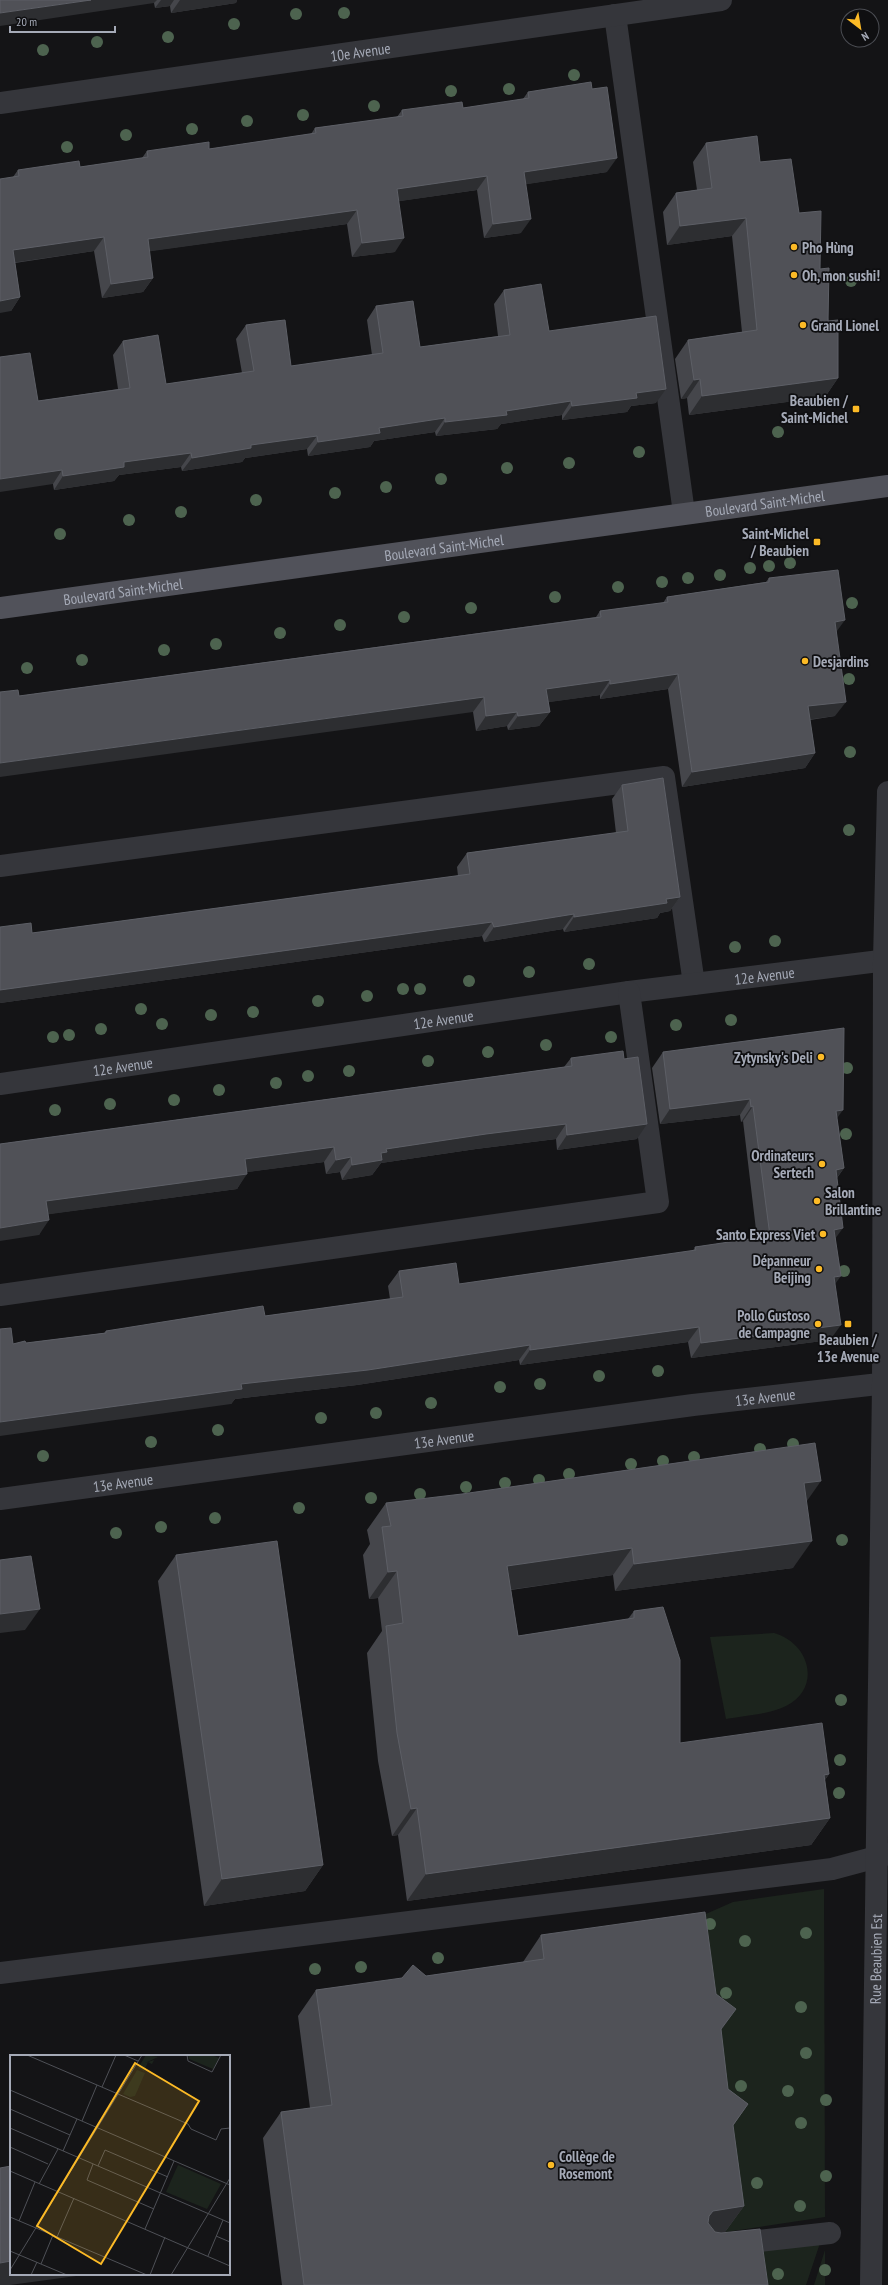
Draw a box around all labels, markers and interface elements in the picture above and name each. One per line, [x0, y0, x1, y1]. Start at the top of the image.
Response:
scale bar [10, 8, 115, 34]
north arrow [840, 8, 880, 48]
text: 20 m [16, 14, 37, 29]
text: N [859, 29, 871, 44]
street label: 10e Avenue [329, 38, 392, 65]
place label: Pho Hùng [802, 238, 854, 257]
marker: Pho Hùng [789, 242, 799, 252]
place label: Oh, mon sushi! [802, 266, 880, 285]
marker: Oh, mon sushi! [789, 270, 799, 280]
place label: Grand Lionel [811, 316, 879, 335]
marker: Grand Lionel [798, 320, 808, 330]
place label: Beaubien / Saint-Michel [781, 391, 849, 427]
marker: Beaubien / Saint-Michel [851, 404, 861, 414]
street label: Boulevard Saint-Michel [704, 485, 826, 521]
place label: Saint-Michel / Beaubien [742, 524, 809, 560]
street label: Boulevard Saint-Michel [383, 529, 505, 565]
marker: Saint-Michel / Beaubien [812, 537, 822, 547]
street label: Boulevard Saint-Michel [62, 573, 184, 609]
place label: Desjardins [813, 652, 869, 671]
marker: Desjardins [800, 656, 810, 666]
street label: 12e Avenue [733, 962, 795, 988]
street label: 12e Avenue [412, 1005, 475, 1033]
place label: Zytynsky's Deli [734, 1048, 813, 1067]
street label: 12e Avenue [91, 1052, 154, 1080]
marker: Zytynsky's Deli [816, 1052, 826, 1062]
place label: Ordinateurs Sertech [751, 1146, 814, 1182]
marker: Ordinateurs Sertech [817, 1159, 827, 1169]
place label: Salon Brillantine [825, 1183, 881, 1219]
marker: Salon Brillantine [812, 1196, 822, 1206]
place label: Santo Express Viet [716, 1225, 816, 1244]
marker: Santo Express Viet [818, 1229, 828, 1239]
place label: Dépanneur Beijing [753, 1251, 812, 1287]
marker: Dépanneur Beijing [814, 1264, 824, 1274]
place label: Pollo Gustoso de Campagne [737, 1306, 810, 1342]
marker: Pollo Gustoso de Campagne [813, 1319, 823, 1329]
marker: Beaubien / 13e Avenue [843, 1319, 853, 1329]
place label: Beaubien / 13e Avenue [817, 1330, 879, 1366]
street label: 13e Avenue [734, 1384, 796, 1410]
street label: 13e Avenue [413, 1425, 475, 1452]
street label: 13e Avenue [92, 1469, 154, 1496]
street label: Rue Beaubien Est [865, 1914, 885, 2004]
inset map [10, 2055, 230, 2275]
place label: Collège de Rosemont [559, 2147, 615, 2183]
marker: Collège de Rosemont [546, 2160, 556, 2170]

